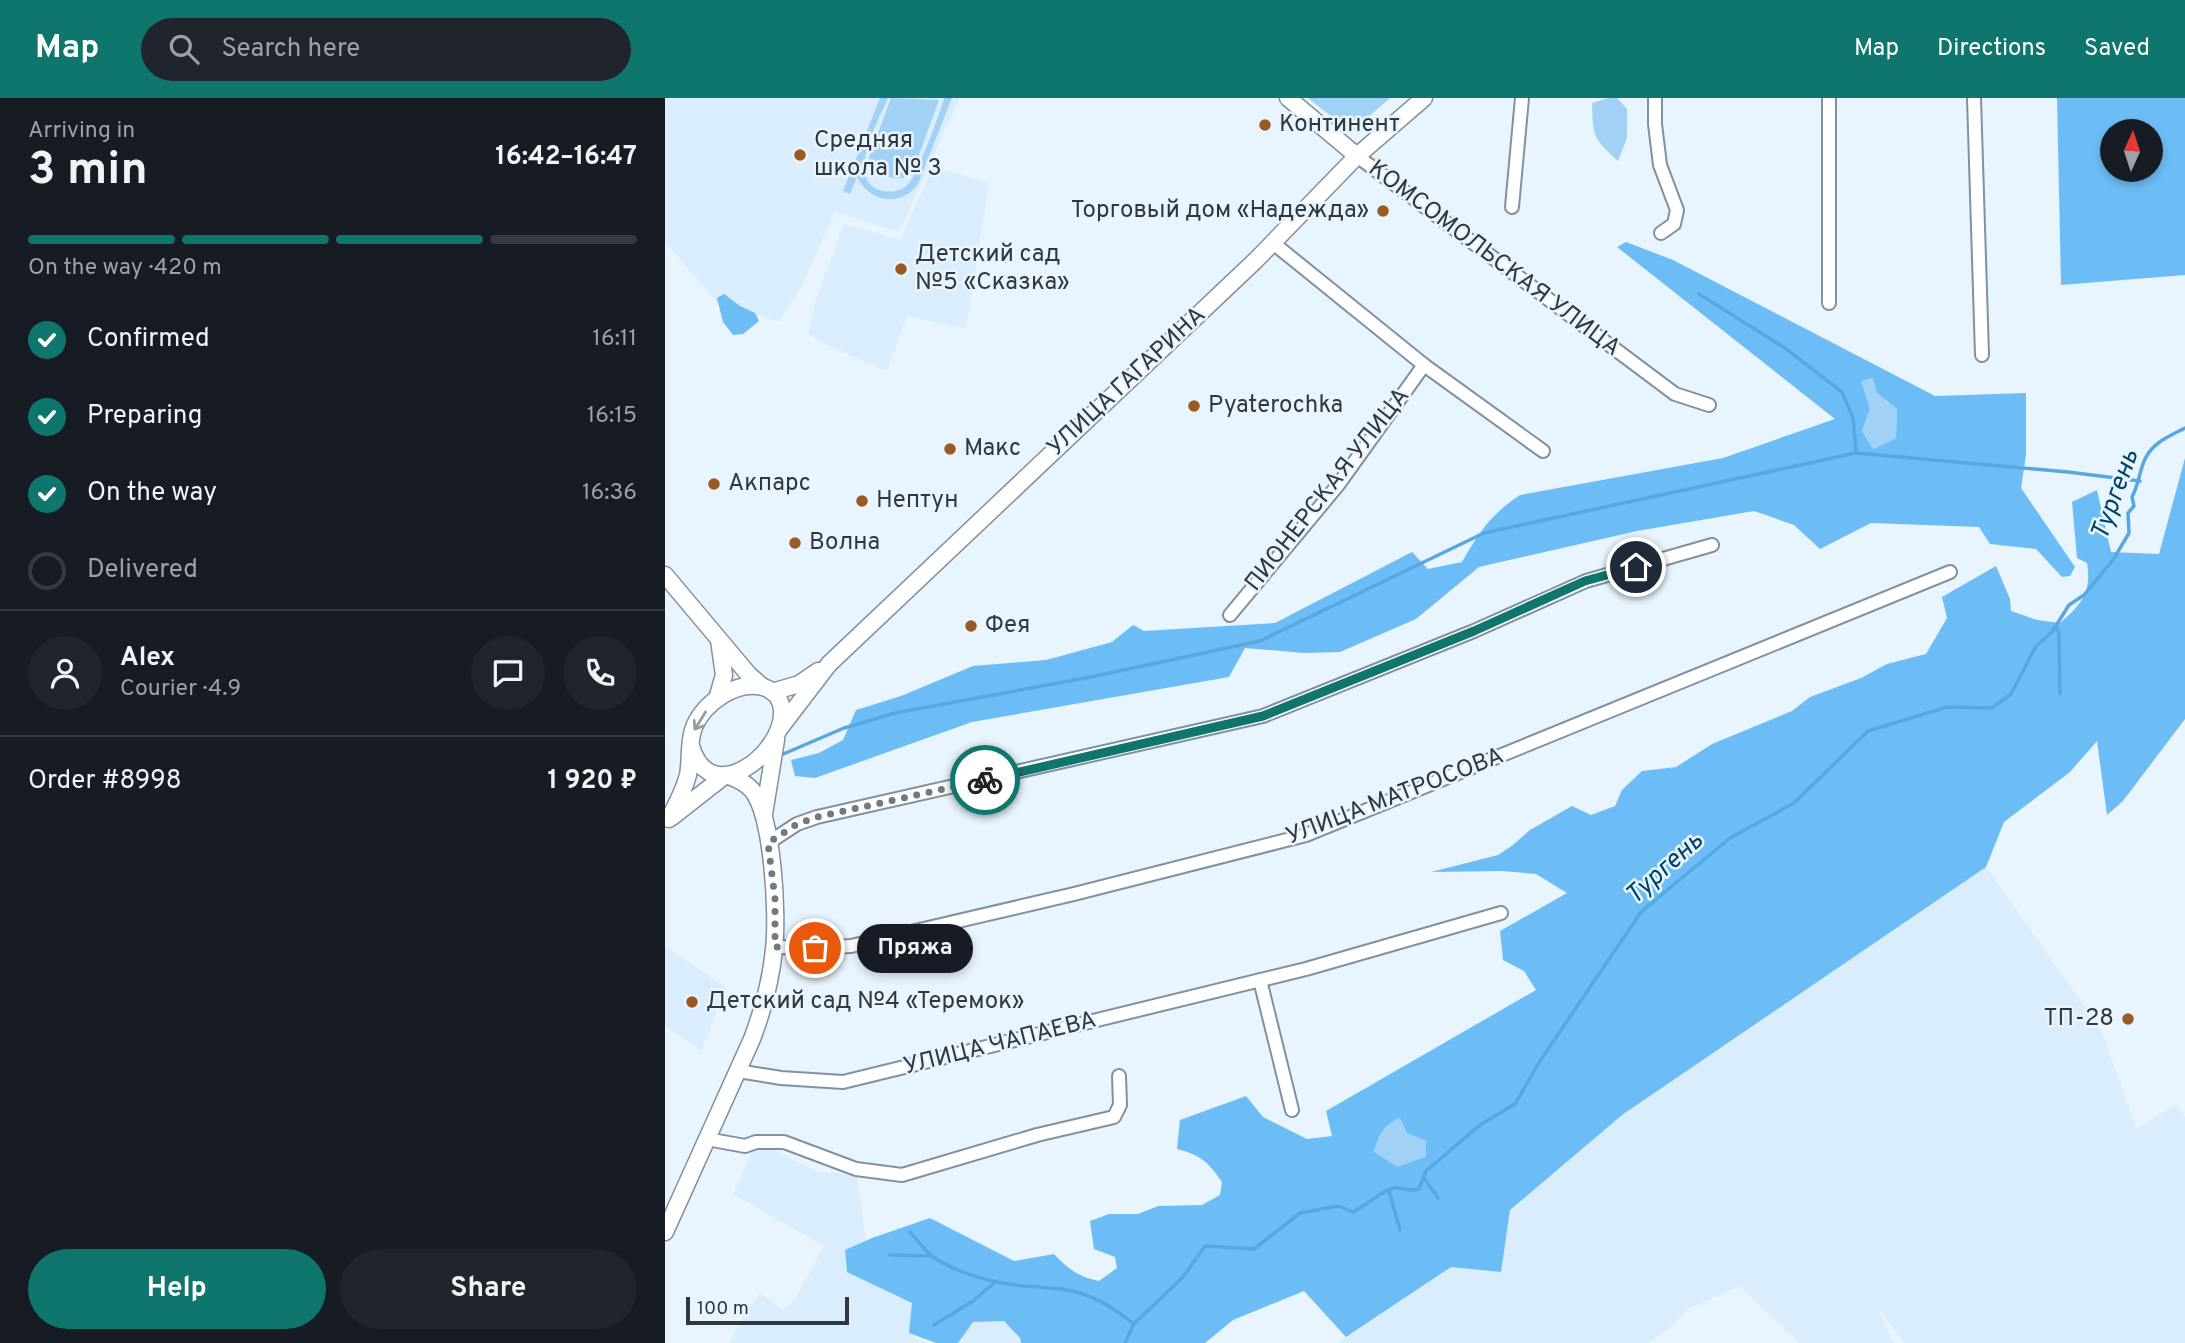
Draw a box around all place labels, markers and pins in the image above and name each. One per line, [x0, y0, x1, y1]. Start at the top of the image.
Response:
place label: Континент [1279, 110, 1400, 140]
marker: Континент [1257, 117, 1273, 133]
place label: Средняя школа № 3 [814, 126, 942, 184]
marker: Средняя школа № 3 [792, 147, 808, 163]
place label: Торговый дом «Надежда» [1071, 196, 1369, 226]
marker: Торговый дом «Надежда» [1375, 203, 1391, 219]
place label: Детский сад №5 «Сказка» [915, 240, 1070, 298]
marker: Детский сад №5 «Сказка» [893, 261, 909, 277]
place label: Pyaterochka [1208, 391, 1343, 421]
marker: Pyaterochka [1186, 398, 1202, 414]
place label: Макс [964, 434, 1021, 464]
marker: Макс [942, 441, 958, 457]
place label: Акпарс [728, 469, 811, 499]
marker: Акпарс [706, 476, 722, 492]
place label: Нептун [876, 486, 958, 516]
marker: Нептун [854, 493, 870, 509]
place label: Волна [809, 528, 880, 558]
marker: Волна [787, 535, 803, 551]
pin [1606, 537, 1666, 597]
place label: Фея [985, 611, 1030, 641]
marker: Фея [963, 618, 979, 634]
pin [785, 918, 845, 978]
callout: Пряжа [857, 924, 973, 972]
place label: Детский сад №4 «Теремок» [706, 987, 1024, 1017]
marker: Детский сад №4 «Теремок» [684, 994, 700, 1010]
place label: ТП-28 [2044, 1004, 2114, 1034]
marker: ТП-28 [2120, 1011, 2136, 1027]

